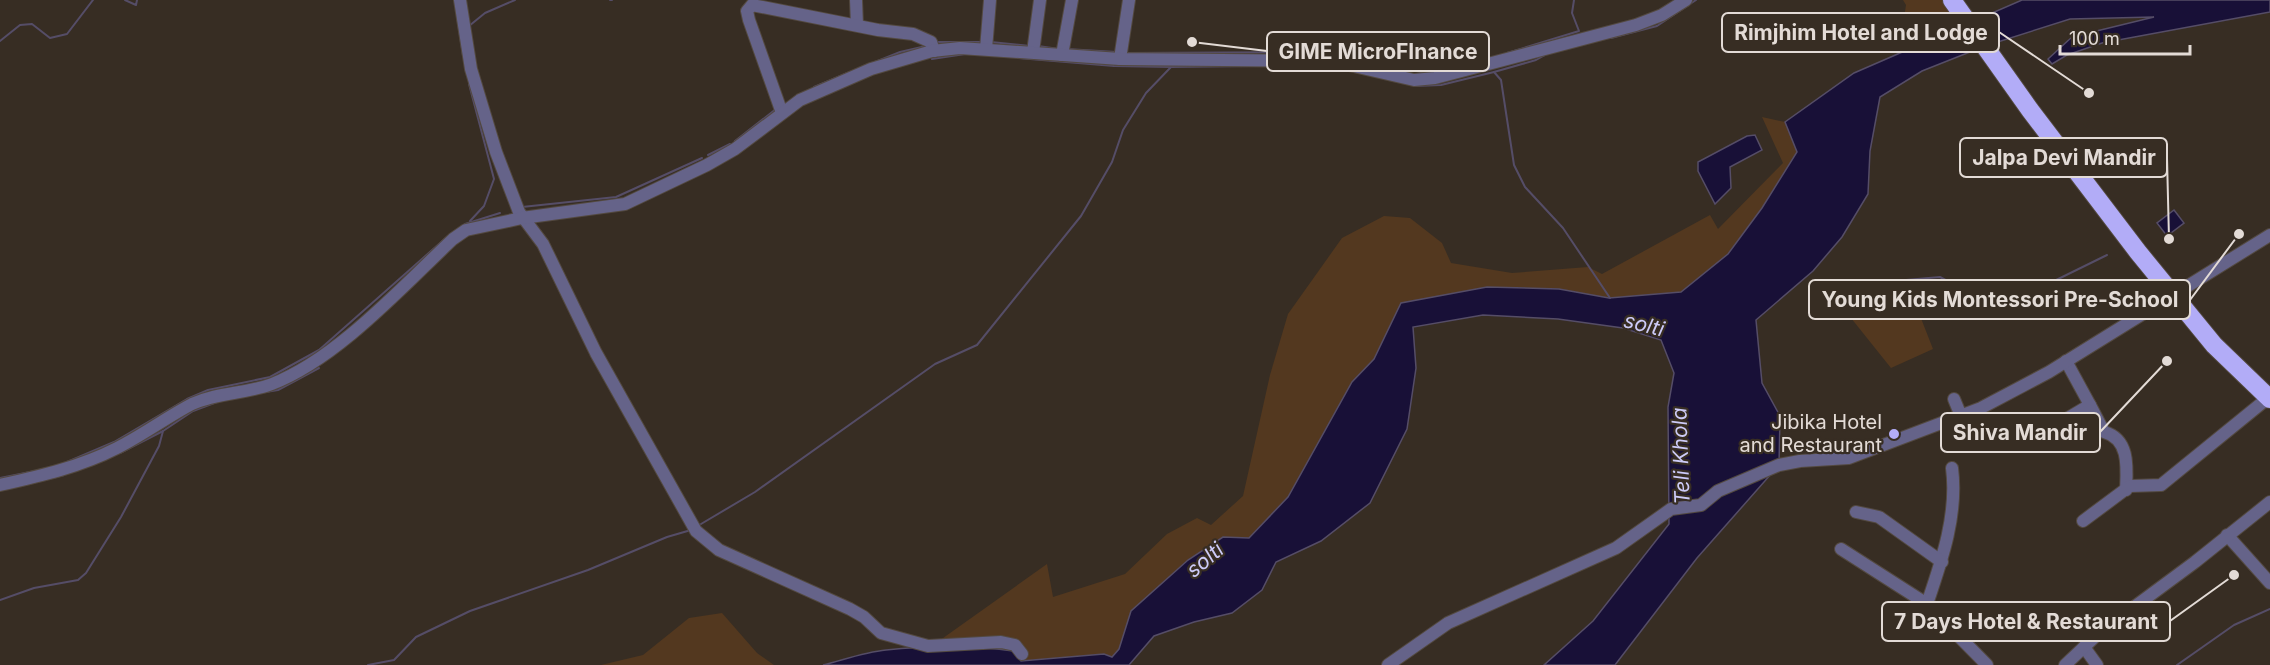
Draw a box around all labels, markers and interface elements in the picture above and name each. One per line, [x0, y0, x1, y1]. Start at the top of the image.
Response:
callout: Rimjhim Hotel and Lodge [1722, 13, 1999, 52]
scale bar [2060, 18, 2190, 56]
text: Rimjhim Hotel and Lodge [1734, 20, 1988, 45]
text: 100 m [2069, 28, 2120, 49]
callout: GIME MicroFInance [1267, 32, 1489, 71]
text: GIME MicroFInance [1279, 39, 1477, 64]
callout: Jalpa Devi Mandir [1960, 138, 2167, 177]
text: Jalpa Devi Mandir [1972, 145, 2156, 170]
callout: Young Kids Montessori Pre-School [1809, 280, 2190, 319]
text: Young Kids Montessori Pre-School [1821, 287, 2179, 312]
water label: solti [1621, 307, 1668, 342]
water label: Teli Khola [1666, 407, 1695, 505]
place label: Jibika Hotel and Restaurant [1739, 410, 1882, 457]
callout: Shiva Mandir [1941, 413, 2100, 452]
text: Shiva Mandir [1953, 420, 2088, 445]
marker: Jibika Hotel and Restaurant [1887, 427, 1901, 441]
water label: solti [1181, 536, 1229, 582]
callout: 7 Days Hotel & Restaurant [1882, 602, 2170, 641]
text: 7 Days Hotel & Restaurant [1894, 609, 2158, 634]

